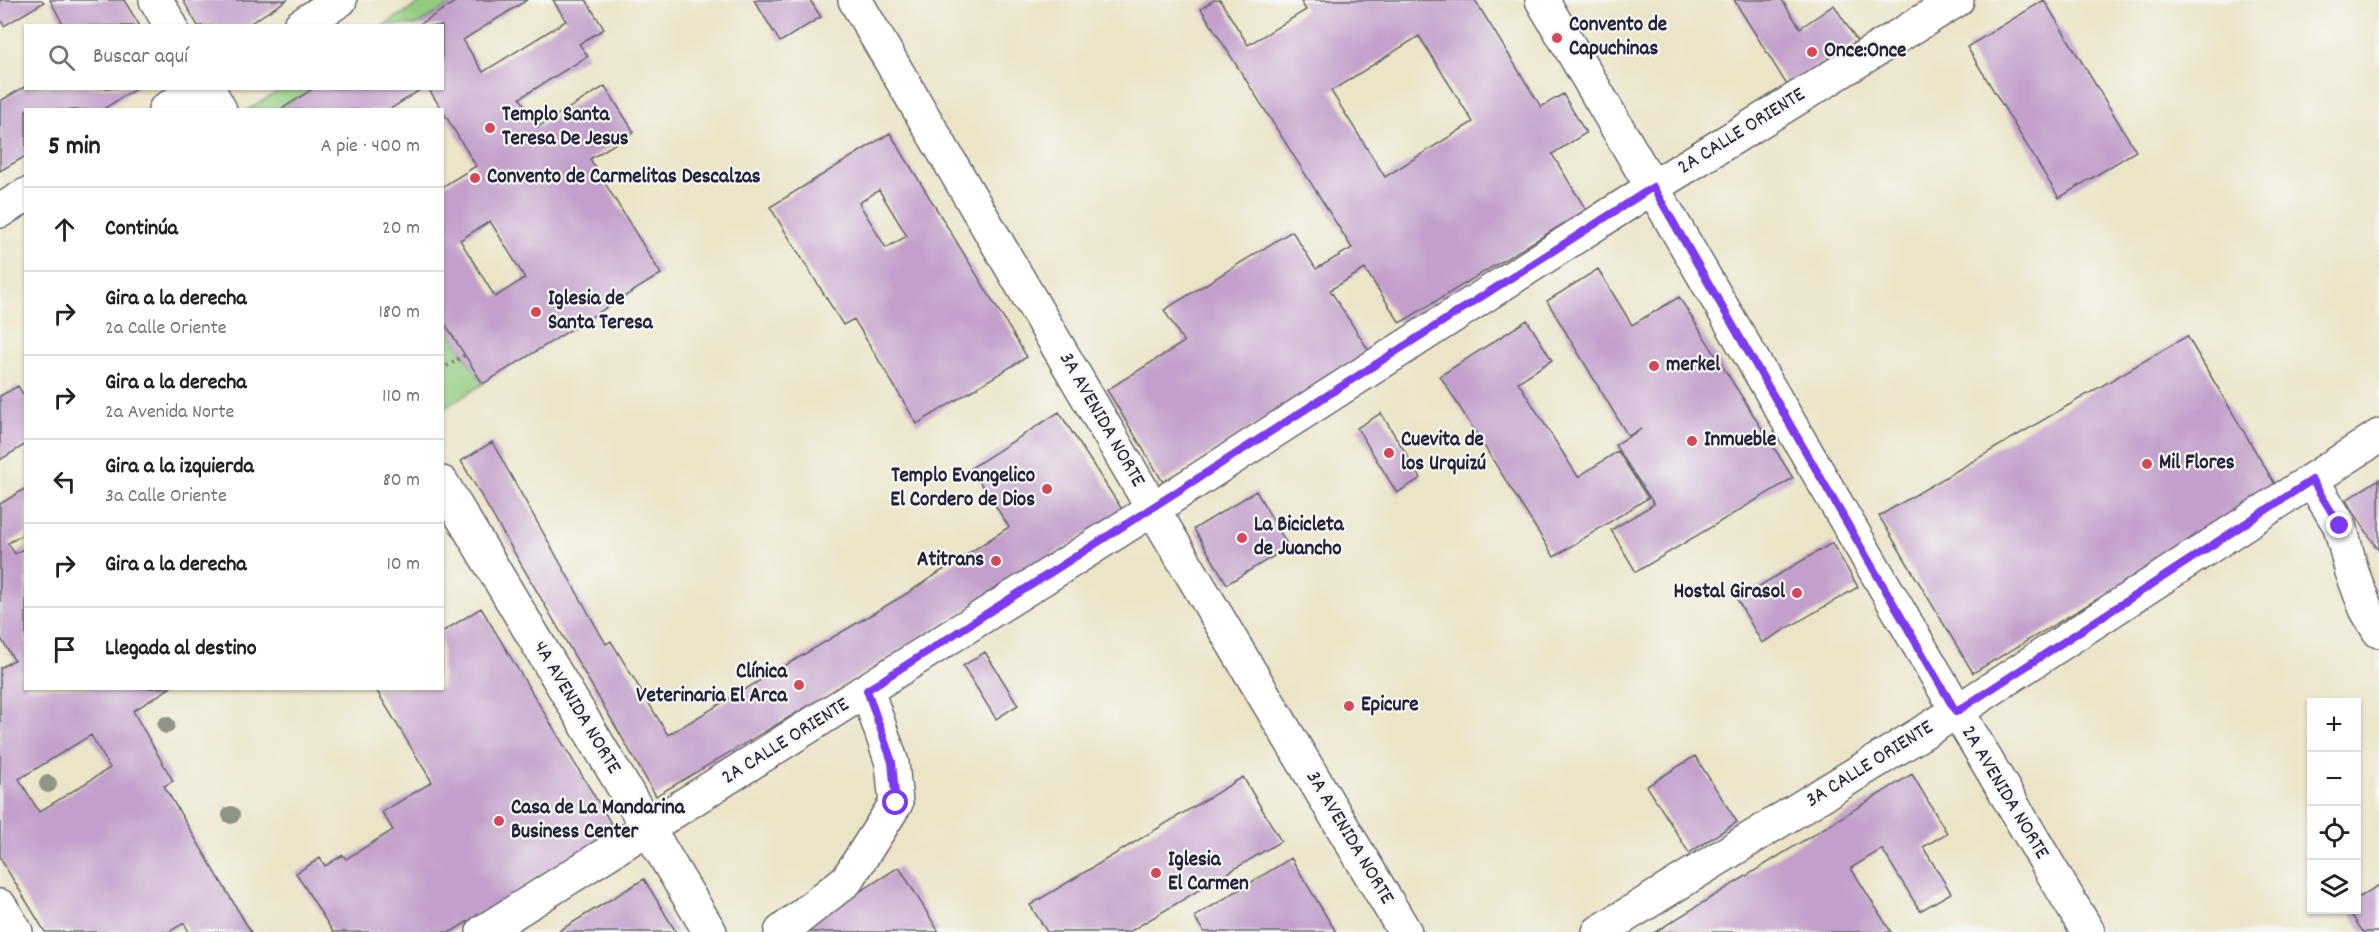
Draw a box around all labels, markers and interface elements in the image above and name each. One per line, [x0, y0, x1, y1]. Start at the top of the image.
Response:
place label: Convento de Capuchinas [1569, 11, 1667, 65]
search box [24, 24, 444, 90]
marker: Convento de Capuchinas [1550, 31, 1564, 45]
place label: Once:Once [1824, 37, 1906, 67]
icon: search [45, 41, 78, 74]
text: Buscar aquí [93, 42, 188, 73]
marker: Once:Once [1805, 45, 1819, 59]
street label: 2A CALLE ORIENTE [1672, 80, 1812, 183]
place label: Templo Santa Teresa De Jesus [502, 101, 629, 155]
marker: Templo Santa Teresa De Jesus [483, 121, 497, 135]
text: 5 min [48, 129, 101, 166]
text: A pie · 400 m [321, 133, 420, 161]
place label: Convento de Carmelitas Descalzas [487, 163, 761, 193]
marker: Convento de Carmelitas Descalzas [468, 171, 482, 185]
icon: ahead [48, 213, 81, 246]
text: Continúa [105, 214, 178, 245]
text: 20 m [382, 215, 420, 243]
text: Gira a la derecha [105, 284, 247, 315]
place label: Iglesia de Santa Teresa [548, 285, 654, 339]
icon: right [48, 297, 81, 330]
text: 180 m [378, 299, 420, 327]
marker: Iglesia de Santa Teresa [529, 305, 543, 319]
text: 2a Calle Oriente [105, 315, 227, 343]
street label: 3A AVENIDA NORTE [1050, 347, 1152, 493]
place label: merkel [1666, 351, 1721, 381]
marker: merkel [1647, 359, 1661, 373]
text: Gira a la derecha [105, 368, 247, 399]
icon: right [48, 381, 81, 414]
text: 110 m [382, 383, 420, 411]
text: 2a Avenida Norte [105, 399, 234, 427]
place label: Cuevita de los Urquizú [1401, 426, 1486, 480]
place label: Inmueble [1704, 426, 1776, 456]
marker: Inmueble [1685, 434, 1699, 448]
marker: Cuevita de los Urquizú [1382, 446, 1396, 460]
place label: Mil Flores [2159, 449, 2235, 479]
text: Gira a la izquierda [105, 452, 254, 483]
marker: Mil Flores [2140, 457, 2154, 471]
place label: Templo Evangelico El Cordero de Dios [890, 462, 1035, 516]
icon: left [48, 465, 81, 498]
text: 80 m [383, 467, 420, 495]
marker: Templo Evangelico El Cordero de Dios [1040, 482, 1054, 496]
text: 3a Calle Oriente [105, 483, 227, 511]
place label: La Bicicleta de Juancho [1254, 511, 1345, 565]
route end [2326, 512, 2352, 538]
marker: La Bicicleta de Juancho [1235, 531, 1249, 545]
place label: Atitrans [917, 546, 984, 576]
icon: right [48, 549, 81, 582]
text: Gira a la derecha [105, 550, 247, 581]
text: 10 m [386, 551, 420, 579]
marker: Atitrans [989, 554, 1003, 568]
place label: Hostal Girasol [1673, 578, 1786, 608]
marker: Hostal Girasol [1790, 586, 1804, 600]
icon: arrive [48, 633, 81, 666]
text: Llegada al destino [105, 634, 257, 665]
street label: 4A AVENIDA NORTE [524, 636, 628, 781]
place label: Clínica Veterinaria El Arca [636, 658, 788, 712]
marker: Clínica Veterinaria El Arca [792, 678, 806, 692]
street label: 2A CALLE ORIENTE [716, 690, 856, 793]
place label: Epicure [1361, 691, 1419, 721]
map controls [2307, 698, 2361, 914]
button: + [2307, 698, 2361, 752]
marker: Epicure [1342, 699, 1356, 713]
street label: 3A CALLE ORIENTE [1800, 713, 1940, 816]
street label: 2A AVENIDA NORTE [1952, 720, 2056, 866]
button: − [2307, 752, 2361, 806]
street label: 3A AVENIDA NORTE [1297, 765, 1401, 911]
route start [882, 789, 908, 815]
place label: Casa de La Mandarina Business Center [511, 794, 686, 848]
button: locate [2307, 806, 2361, 860]
marker: Casa de La Mandarina Business Center [492, 814, 506, 828]
place label: Iglesia El Carmen [1168, 846, 1249, 900]
button: layers [2307, 860, 2361, 914]
marker: Iglesia El Carmen [1149, 866, 1163, 880]

